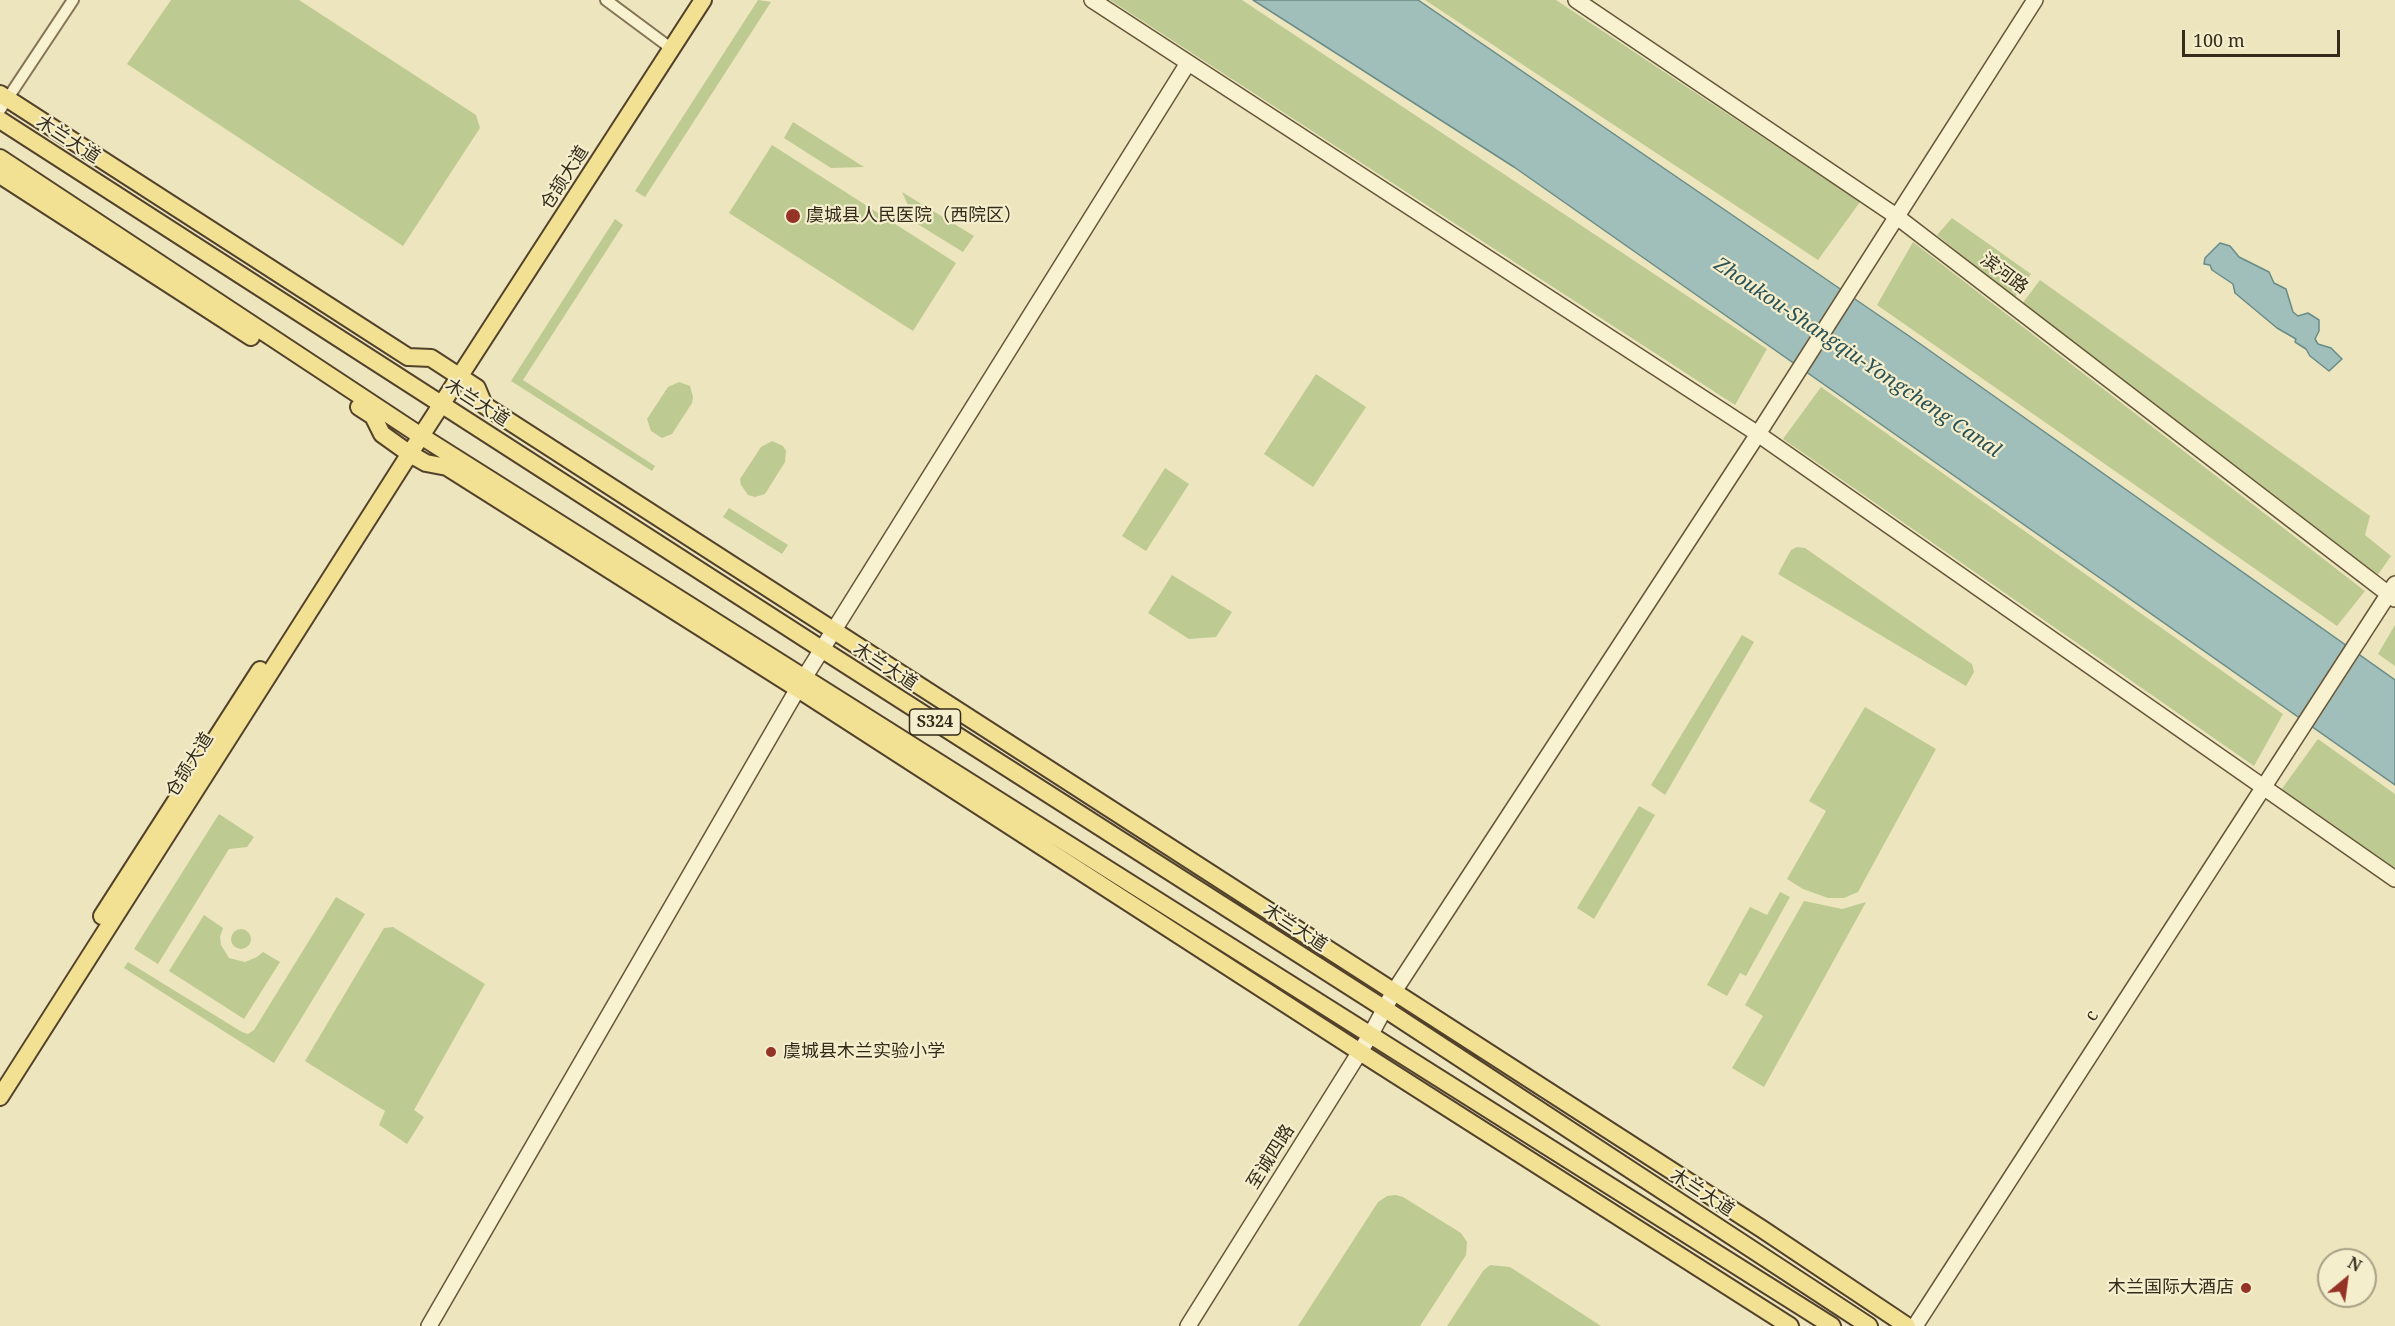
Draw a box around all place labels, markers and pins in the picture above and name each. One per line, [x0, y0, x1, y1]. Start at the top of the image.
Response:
place label: 虞城县人民医院（西院区） [806, 205, 1022, 227]
marker: 虞城县人民医院（西院区） [784, 207, 802, 225]
place label: 虞城县木兰实验小学 [783, 1041, 945, 1063]
marker: 虞城县木兰实验小学 [764, 1045, 778, 1059]
place label: 木兰国际大酒店 [2108, 1277, 2234, 1299]
marker: 木兰国际大酒店 [2239, 1281, 2253, 1295]

